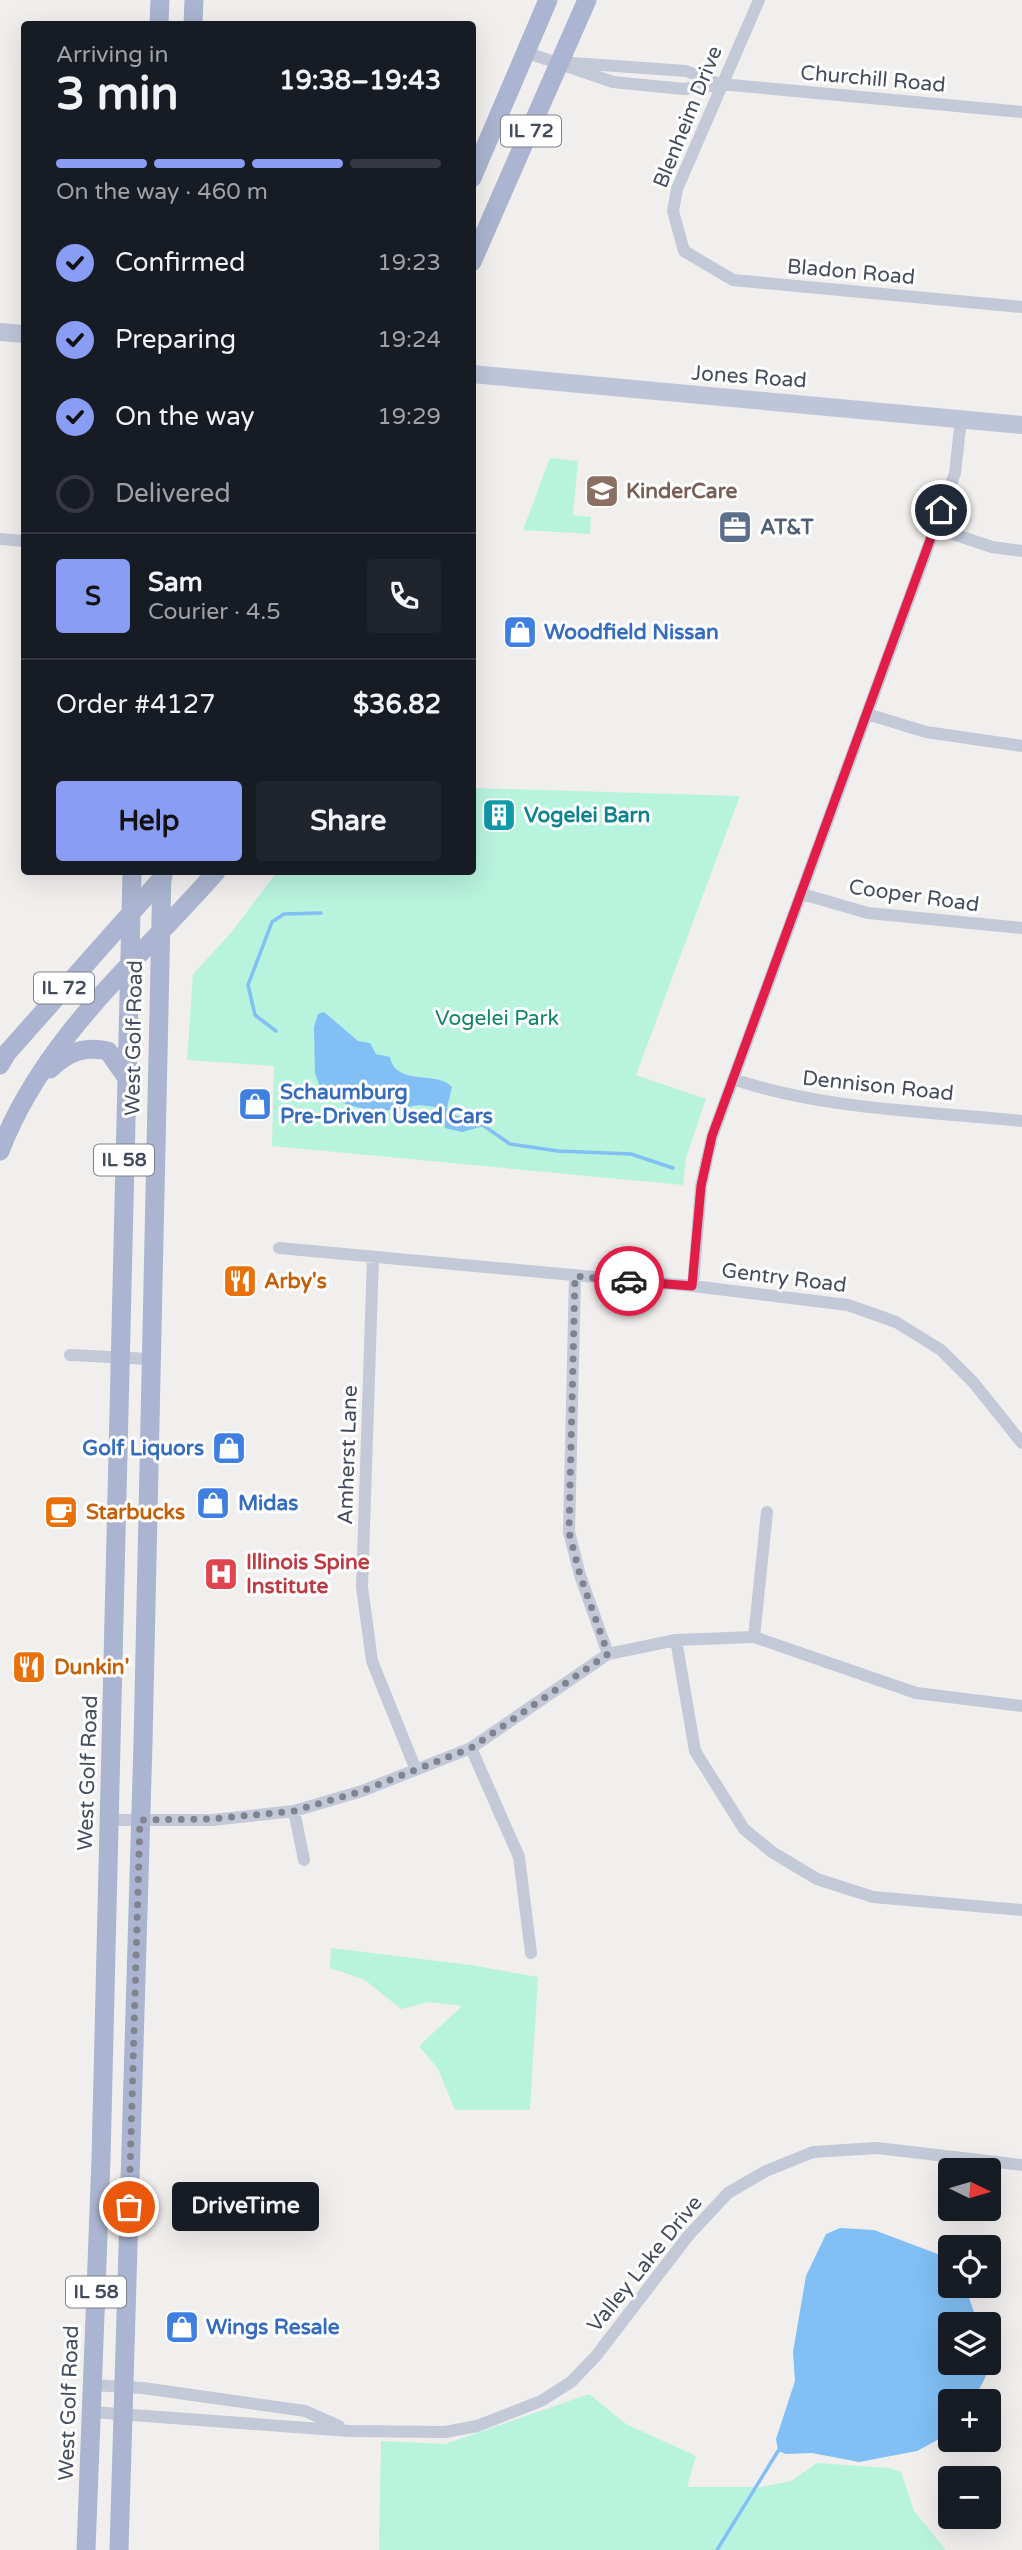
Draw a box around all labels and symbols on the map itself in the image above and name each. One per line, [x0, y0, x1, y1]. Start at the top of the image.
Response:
street label: Blenheim Drive [648, 42, 728, 192]
street label: Churchill Road [799, 60, 947, 98]
road number: IL 72 [501, 116, 561, 146]
street label: Bladon Road [786, 254, 916, 290]
street label: Jones Road [690, 361, 808, 393]
school or university icon: KinderCare [583, 472, 621, 510]
place label: KinderCare [626, 479, 737, 504]
pin [911, 480, 971, 540]
office icon: AT&T [716, 508, 754, 546]
place label: AT&T [760, 515, 814, 540]
shop icon: Woodfield Nissan [501, 613, 539, 651]
place label: Woodfield Nissan [544, 620, 719, 645]
building icon: Vogelei Barn [480, 796, 518, 834]
place label: Vogelei Barn [524, 803, 650, 828]
street label: Cooper Road [847, 874, 981, 918]
street label: West Golf Road [120, 960, 148, 1116]
road number: IL 72 [34, 972, 94, 1004]
park label: Vogelei Park [435, 1006, 559, 1031]
street label: Dennison Road [801, 1066, 955, 1106]
place label: Schaumburg Pre-Driven Used Cars [280, 1080, 493, 1129]
shop icon: Schaumburg Pre-Driven Used Cars [236, 1085, 274, 1123]
road number: IL 58 [94, 1144, 154, 1176]
courier [594, 1246, 664, 1316]
street label: Gentry Road [720, 1258, 848, 1298]
restaurant icon: Arby's [221, 1262, 259, 1300]
place label: Arby's [264, 1269, 327, 1294]
street label: Amherst Lane [333, 1385, 363, 1525]
shop icon: Golf Liquors [210, 1429, 248, 1467]
place label: Golf Liquors [82, 1436, 204, 1461]
shop icon: Midas [194, 1484, 232, 1522]
place label: Midas [238, 1491, 298, 1516]
cafe icon: Starbucks [42, 1493, 80, 1531]
place label: Starbucks [86, 1500, 185, 1525]
place label: Illinois Spine Institute [246, 1550, 370, 1599]
hospital icon: Illinois Spine Institute [202, 1555, 240, 1593]
restaurant icon: Dunkin' [10, 1648, 48, 1686]
place label: Dunkin' [54, 1655, 129, 1680]
street label: West Golf Road [73, 1695, 103, 1851]
north arrow [938, 2158, 1001, 2221]
pin [99, 2177, 159, 2237]
callout: DriveTime [171, 2182, 318, 2232]
street label: Valley Lake Drive [582, 2191, 708, 2337]
road number: IL 58 [66, 2276, 126, 2308]
shop icon: Wings Resale [163, 2308, 201, 2346]
place label: Wings Resale [206, 2315, 340, 2340]
street label: West Golf Road [54, 2325, 84, 2481]

